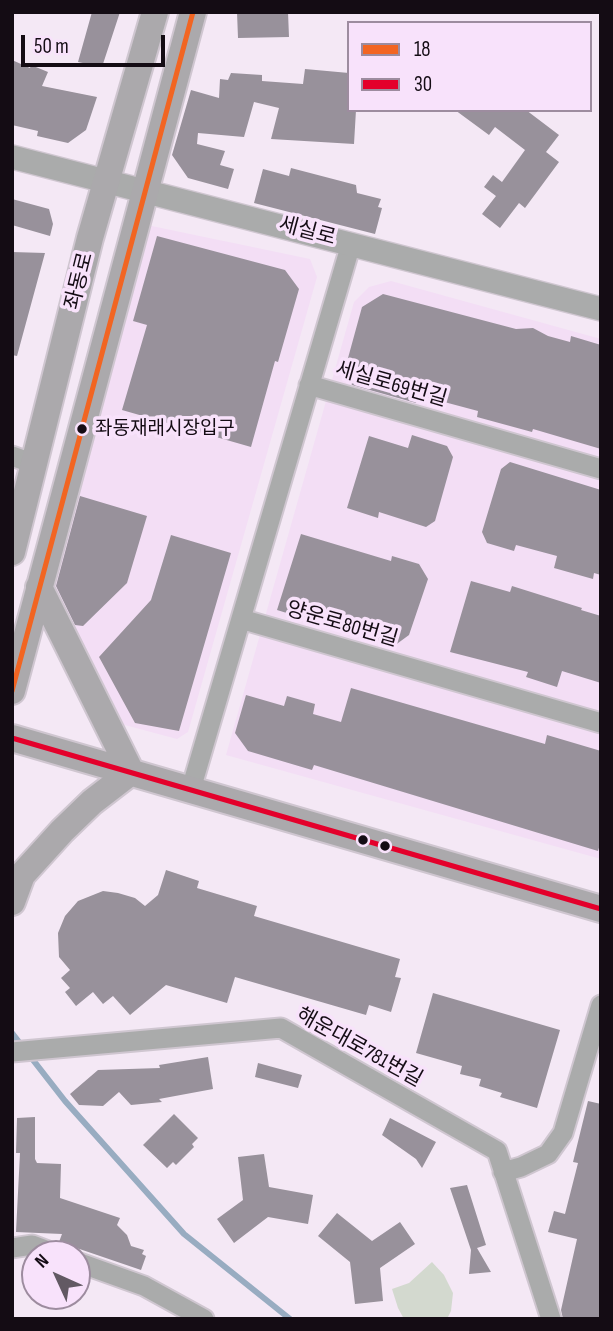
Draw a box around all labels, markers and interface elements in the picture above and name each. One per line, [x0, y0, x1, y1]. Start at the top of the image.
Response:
scale bar [24, 21, 168, 65]
legend [347, 21, 592, 112]
text: 50 m [34, 34, 69, 59]
text: 18 [414, 37, 431, 62]
text: 30 [414, 72, 432, 97]
street label: 세실로 [276, 212, 338, 252]
street label: 좌동로 [61, 250, 99, 312]
street label: 세실로69번길 [332, 357, 450, 413]
place label: 좌동재래시장입구 [95, 418, 235, 440]
marker: 좌동재래시장입구 [75, 422, 89, 436]
street label: 양운로80번길 [283, 597, 401, 653]
unlabelled marker [356, 833, 370, 847]
unlabelled marker [378, 839, 392, 853]
street label: 해운대로781번길 [291, 1003, 427, 1093]
north arrow [21, 1240, 91, 1310]
text: N [30, 1249, 54, 1273]

